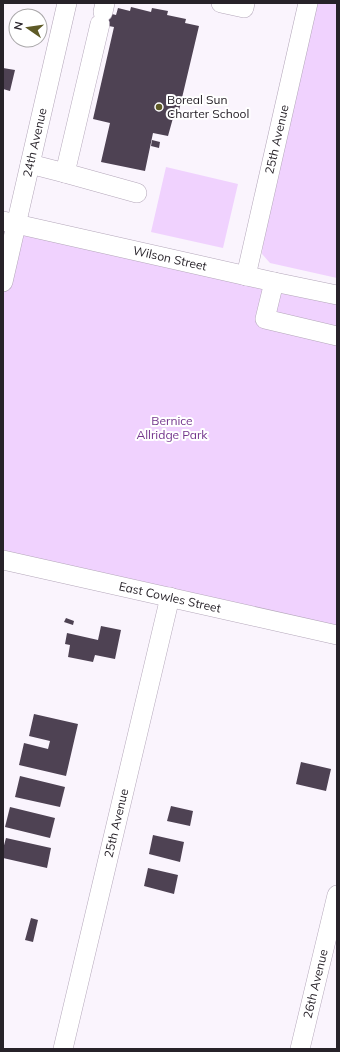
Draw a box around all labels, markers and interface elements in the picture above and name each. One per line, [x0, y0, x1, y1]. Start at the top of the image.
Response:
north arrow [8, 8, 48, 48]
text: N [11, 20, 26, 31]
place label: Boreal Sun Charter School [167, 92, 249, 121]
marker: Boreal Sun Charter School [154, 102, 164, 112]
street label: 25th Avenue [261, 103, 292, 175]
street label: 24th Avenue [19, 106, 50, 179]
street label: Wilson Street [132, 242, 208, 274]
park label: Bernice Allridge Park [136, 413, 208, 442]
street label: East Cowles Street [118, 578, 222, 616]
street label: 25th Avenue [101, 787, 131, 859]
street label: 26th Avenue [300, 948, 331, 1020]

